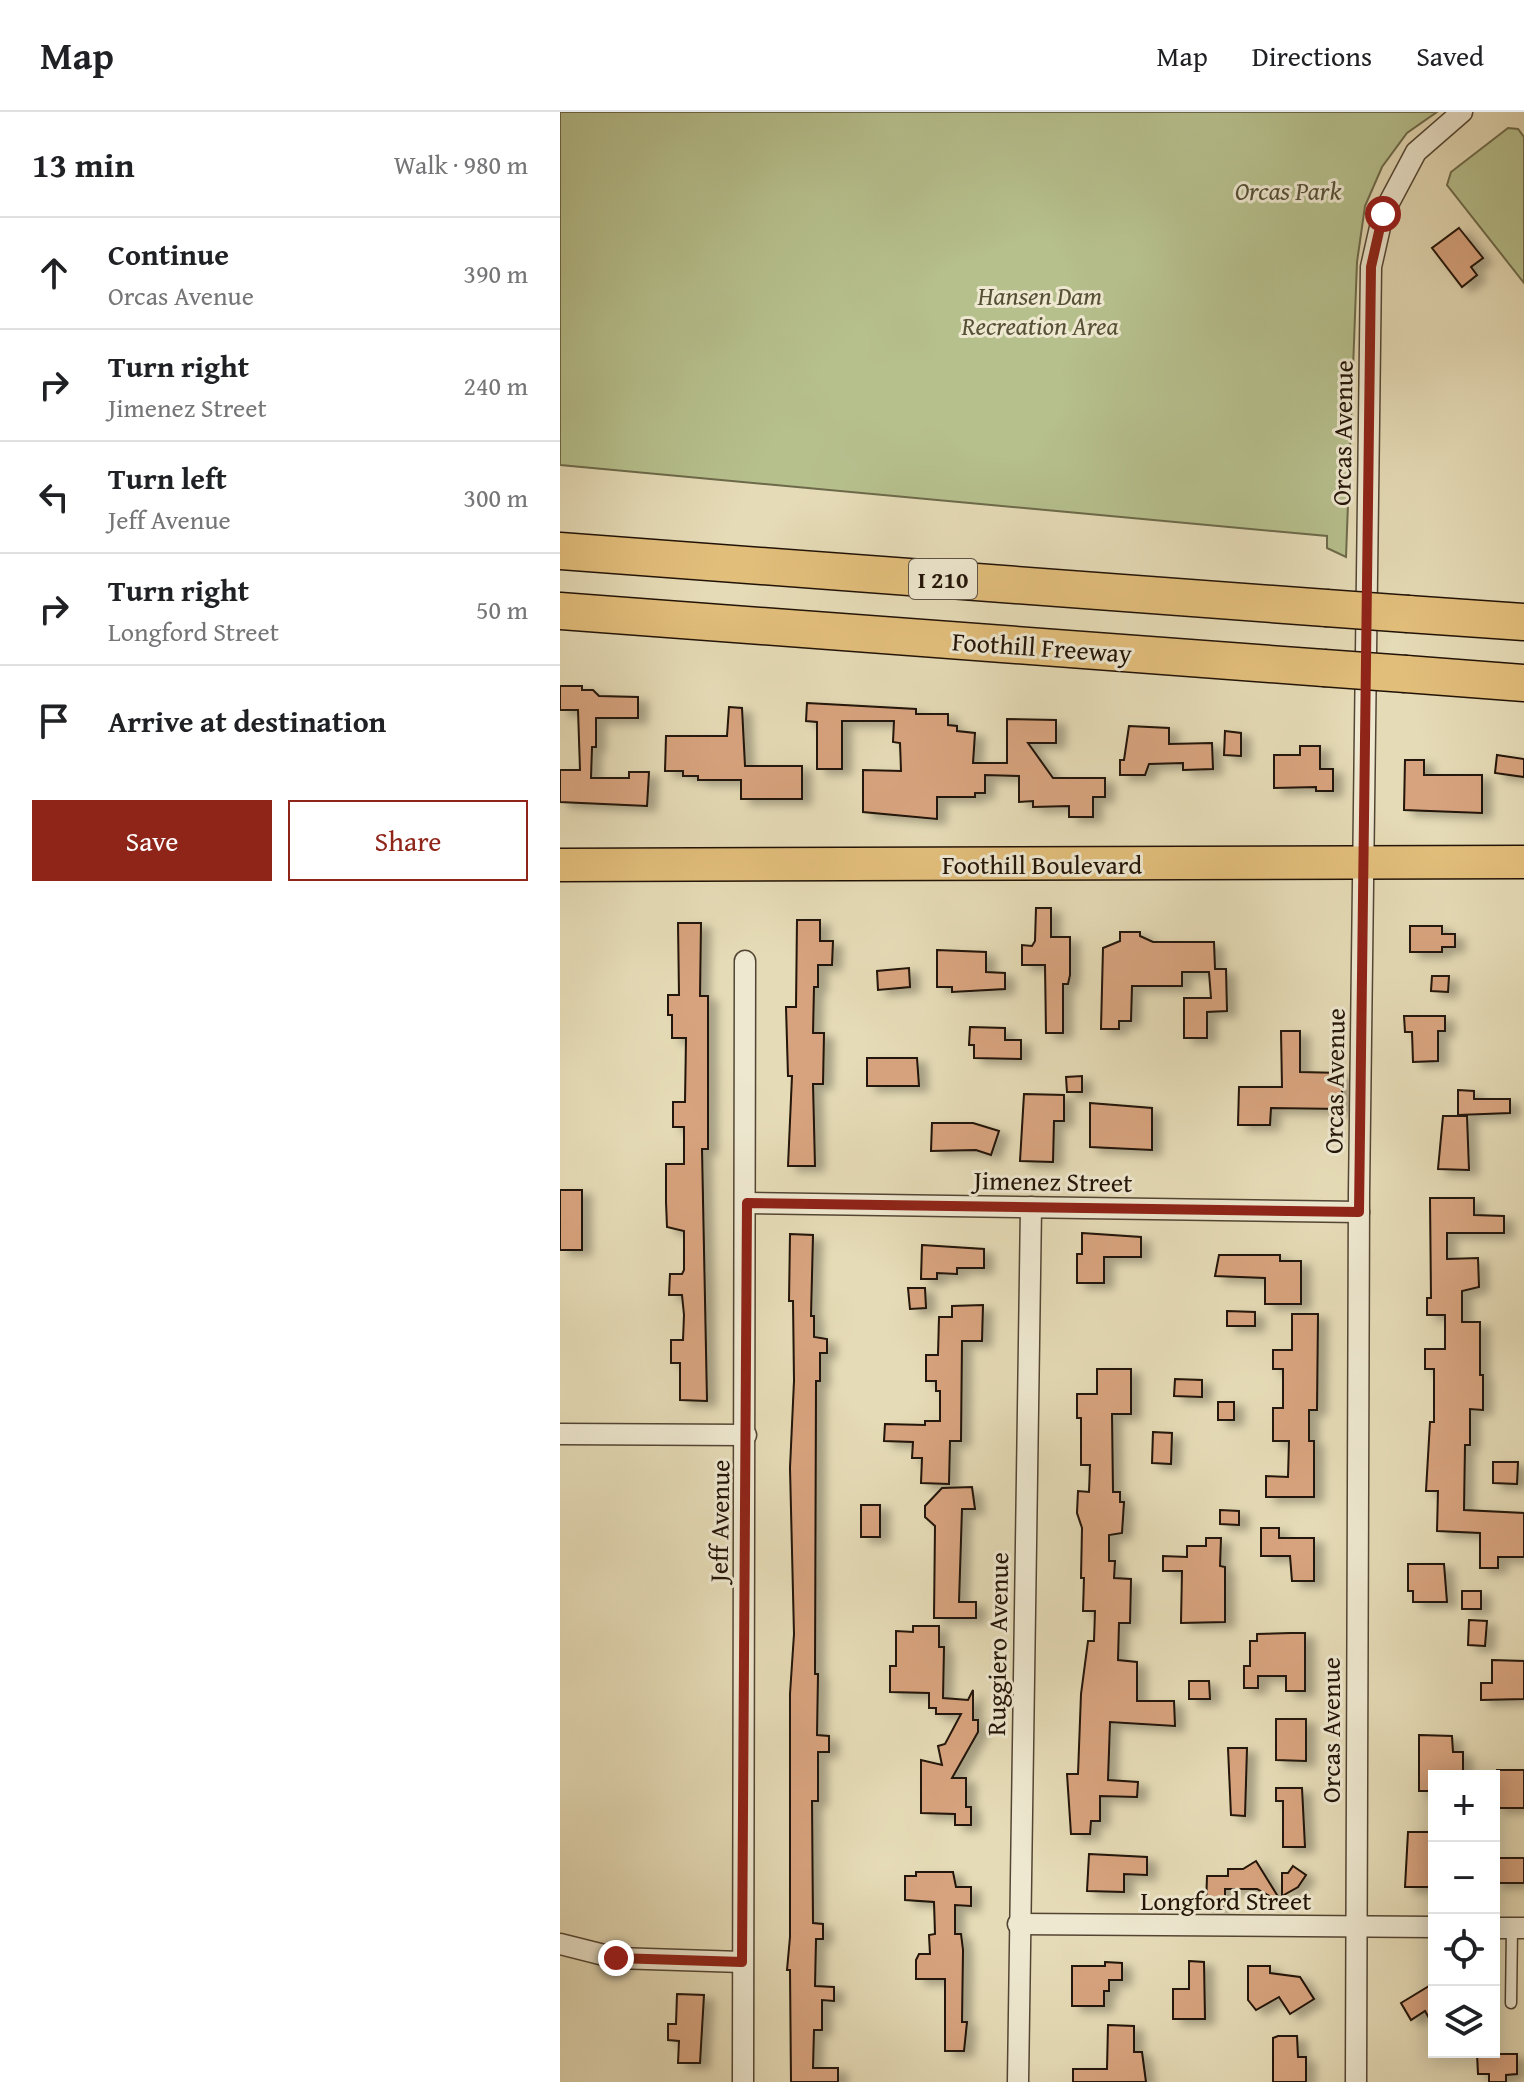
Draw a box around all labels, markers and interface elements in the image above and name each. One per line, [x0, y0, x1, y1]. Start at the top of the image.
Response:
text: Map [40, 27, 114, 83]
text: Map [1156, 35, 1208, 76]
text: Directions [1252, 35, 1372, 76]
text: Saved [1416, 35, 1484, 76]
text: 13 min [32, 140, 134, 189]
text: Walk · 980 m [394, 145, 528, 184]
park label: Orcas Park [1235, 171, 1341, 210]
route start [1365, 196, 1401, 232]
text: Continue [108, 232, 229, 276]
icon: ahead [32, 251, 76, 295]
text: 390 m [463, 254, 528, 293]
text: Orcas Avenue [108, 276, 254, 315]
park label: Hansen Dam Recreation Area [960, 276, 1119, 345]
text: Turn right [108, 344, 249, 388]
street label: Orcas Avenue [1321, 360, 1363, 506]
icon: right [32, 363, 76, 407]
text: 240 m [463, 366, 528, 405]
text: Jimenez Street [108, 388, 267, 427]
text: Turn left [108, 456, 227, 500]
icon: left [32, 475, 76, 519]
text: 300 m [463, 478, 528, 517]
text: Jeff Avenue [108, 500, 231, 539]
road number: I 210 [909, 559, 977, 599]
text: Turn right [108, 568, 249, 612]
icon: right [32, 587, 76, 631]
text: 50 m [476, 590, 528, 629]
text: Longford Street [108, 612, 279, 651]
street label: Foothill Freeway [951, 621, 1133, 673]
icon: arrive [32, 699, 76, 743]
text: Arrive at destination [108, 699, 386, 743]
button: Save [32, 800, 272, 881]
button: Share [288, 800, 528, 881]
street label: Foothill Boulevard [942, 845, 1142, 884]
street label: Orcas Avenue [1313, 1008, 1355, 1154]
street label: Jimenez Street [970, 1160, 1133, 1202]
street label: Jeff Avenue [698, 1459, 740, 1586]
street label: Ruggiero Avenue [976, 1552, 1018, 1736]
street label: Orcas Avenue [1311, 1657, 1350, 1803]
map controls [1428, 1770, 1500, 2058]
button: + [1428, 1770, 1500, 1842]
button: − [1428, 1842, 1500, 1914]
street label: Longford Street [1141, 1881, 1311, 1920]
button: locate [1428, 1914, 1500, 1986]
route end [598, 1940, 634, 1976]
button: layers [1428, 1986, 1500, 2058]

